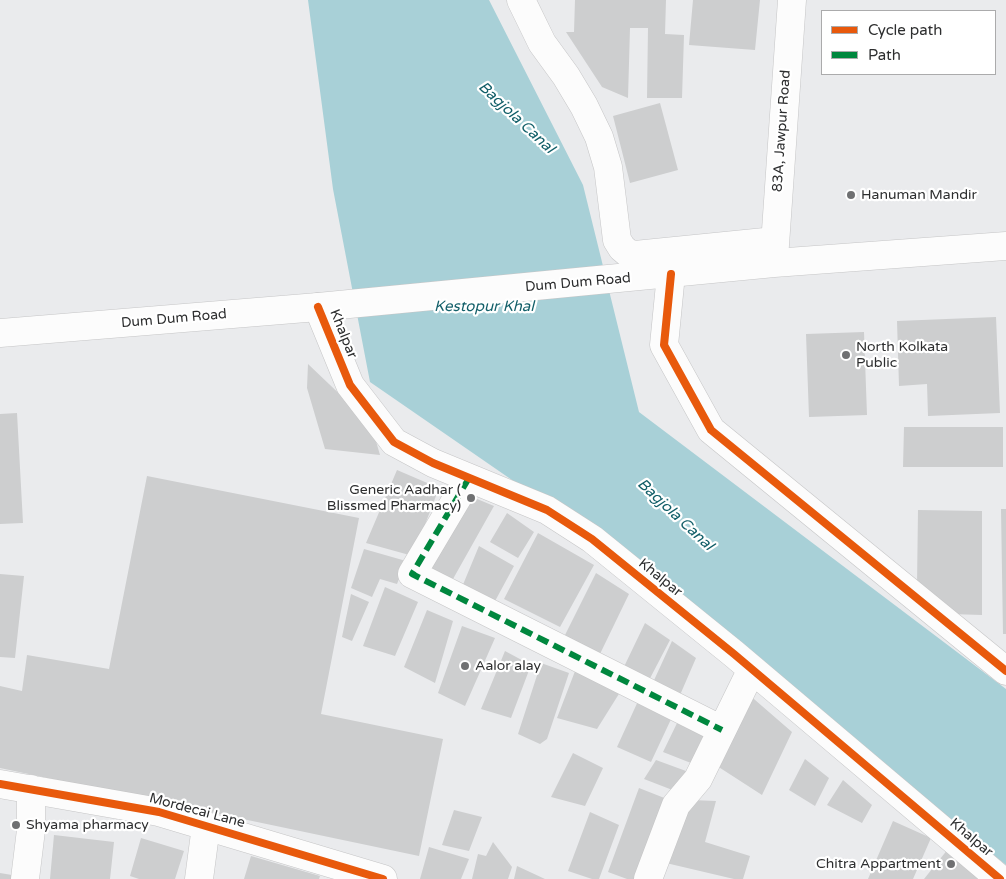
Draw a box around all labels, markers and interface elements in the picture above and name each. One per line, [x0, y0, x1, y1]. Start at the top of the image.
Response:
legend [821, 10, 996, 75]
text: Cycle path [868, 21, 942, 39]
text: Path [868, 46, 901, 64]
street label: 83A, Jawpur Road [769, 69, 795, 193]
water label: Bagjola Canal [474, 78, 558, 158]
place label: Hanuman Mandir [861, 187, 977, 203]
marker: Hanuman Mandir [845, 189, 857, 201]
street label: Dum Dum Road [524, 270, 632, 296]
water label: Kestopur Khal [434, 298, 534, 316]
street label: Dum Dum Road [120, 306, 228, 332]
street label: Khalpar [326, 307, 360, 361]
place label: North Kolkata Public [856, 339, 948, 372]
marker: North Kolkata Public [840, 349, 852, 361]
water label: Bagjola Canal [633, 475, 717, 555]
place label: Generic Aadhar ( Blissmed Pharmacy) [327, 482, 461, 514]
marker: Generic Aadhar ( Blissmed Pharmacy) [465, 492, 477, 504]
street label: Khalpar [635, 555, 685, 601]
place label: Aalor alay [475, 658, 541, 674]
marker: Aalor alay [459, 660, 471, 672]
street label: Mordecai Lane [147, 790, 247, 832]
street label: Khalpar [946, 815, 996, 861]
place label: Shyama pharmacy [26, 817, 149, 833]
marker: Shyama pharmacy [10, 819, 22, 831]
place label: Chitra Appartment [816, 856, 941, 872]
marker: Chitra Appartment [945, 858, 957, 870]

